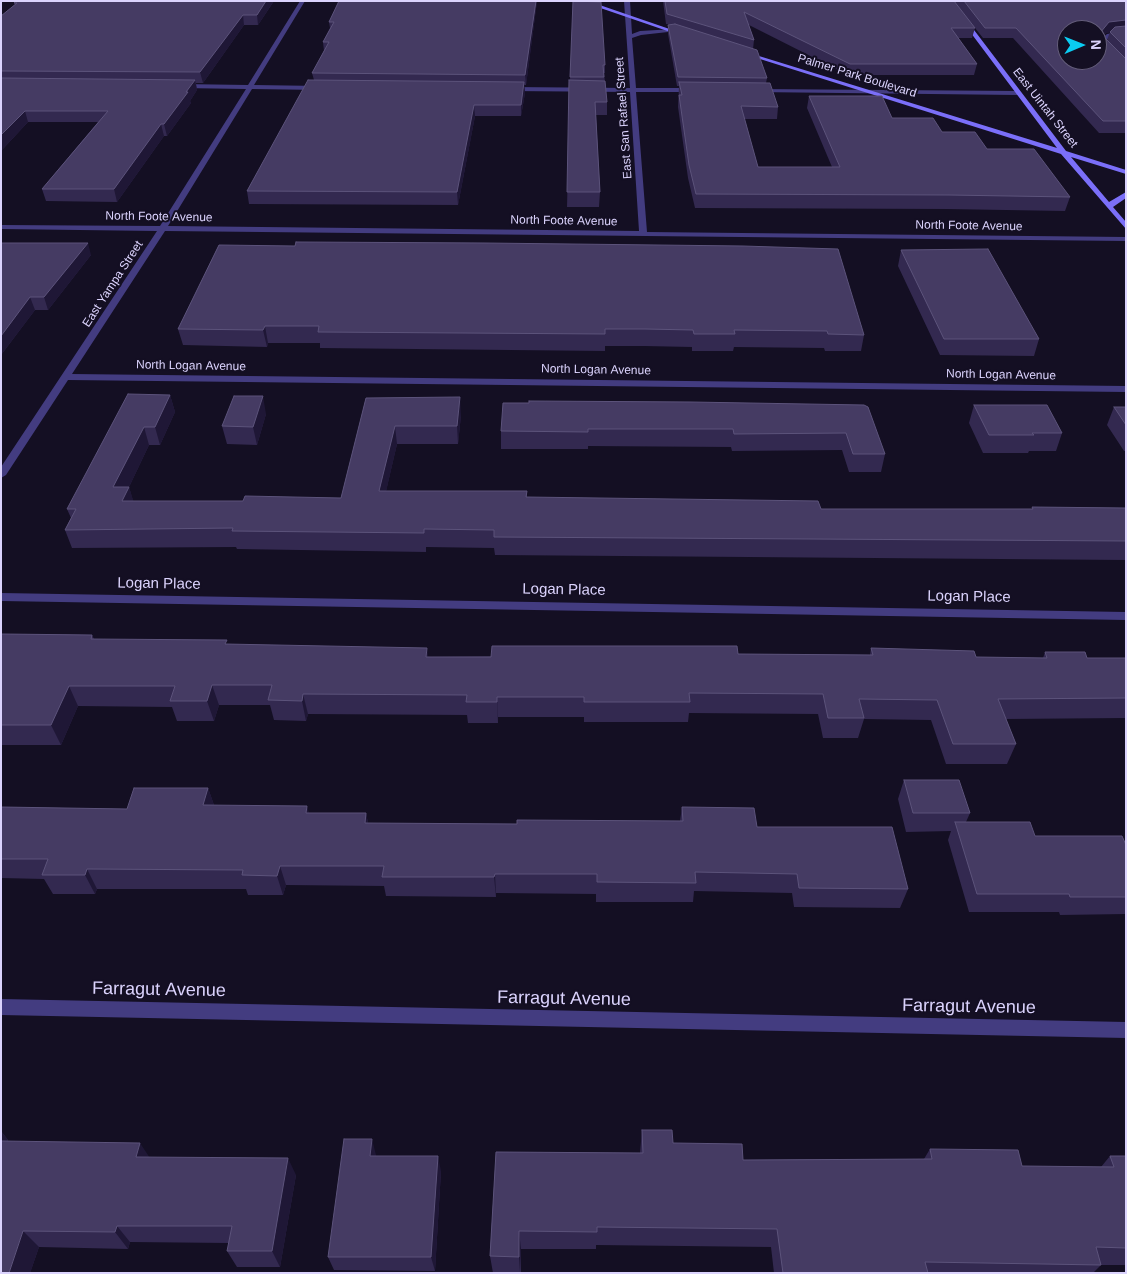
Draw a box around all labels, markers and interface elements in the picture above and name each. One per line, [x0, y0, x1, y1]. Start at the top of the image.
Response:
north arrow [1057, 20, 1107, 70]
text: N [1088, 40, 1104, 50]
street label: Palmer Park Boulevard [796, 51, 918, 101]
street label: East San Rafael Street [613, 57, 635, 179]
street label: East Uintah Street [1009, 65, 1081, 151]
street label: North Foote Avenue [105, 209, 213, 225]
street label: North Foote Avenue [510, 213, 618, 229]
street label: North Foote Avenue [915, 218, 1023, 234]
street label: East Yampa Street [80, 238, 146, 330]
street label: North Logan Avenue [136, 358, 246, 374]
street label: North Logan Avenue [541, 362, 651, 378]
street label: North Logan Avenue [946, 367, 1056, 383]
street label: Logan Place [117, 574, 201, 594]
street label: Logan Place [522, 580, 606, 600]
street label: Logan Place [927, 587, 1011, 607]
street label: Farragut Avenue [92, 978, 226, 1002]
street label: Farragut Avenue [497, 987, 631, 1011]
street label: Farragut Avenue [902, 995, 1036, 1019]

